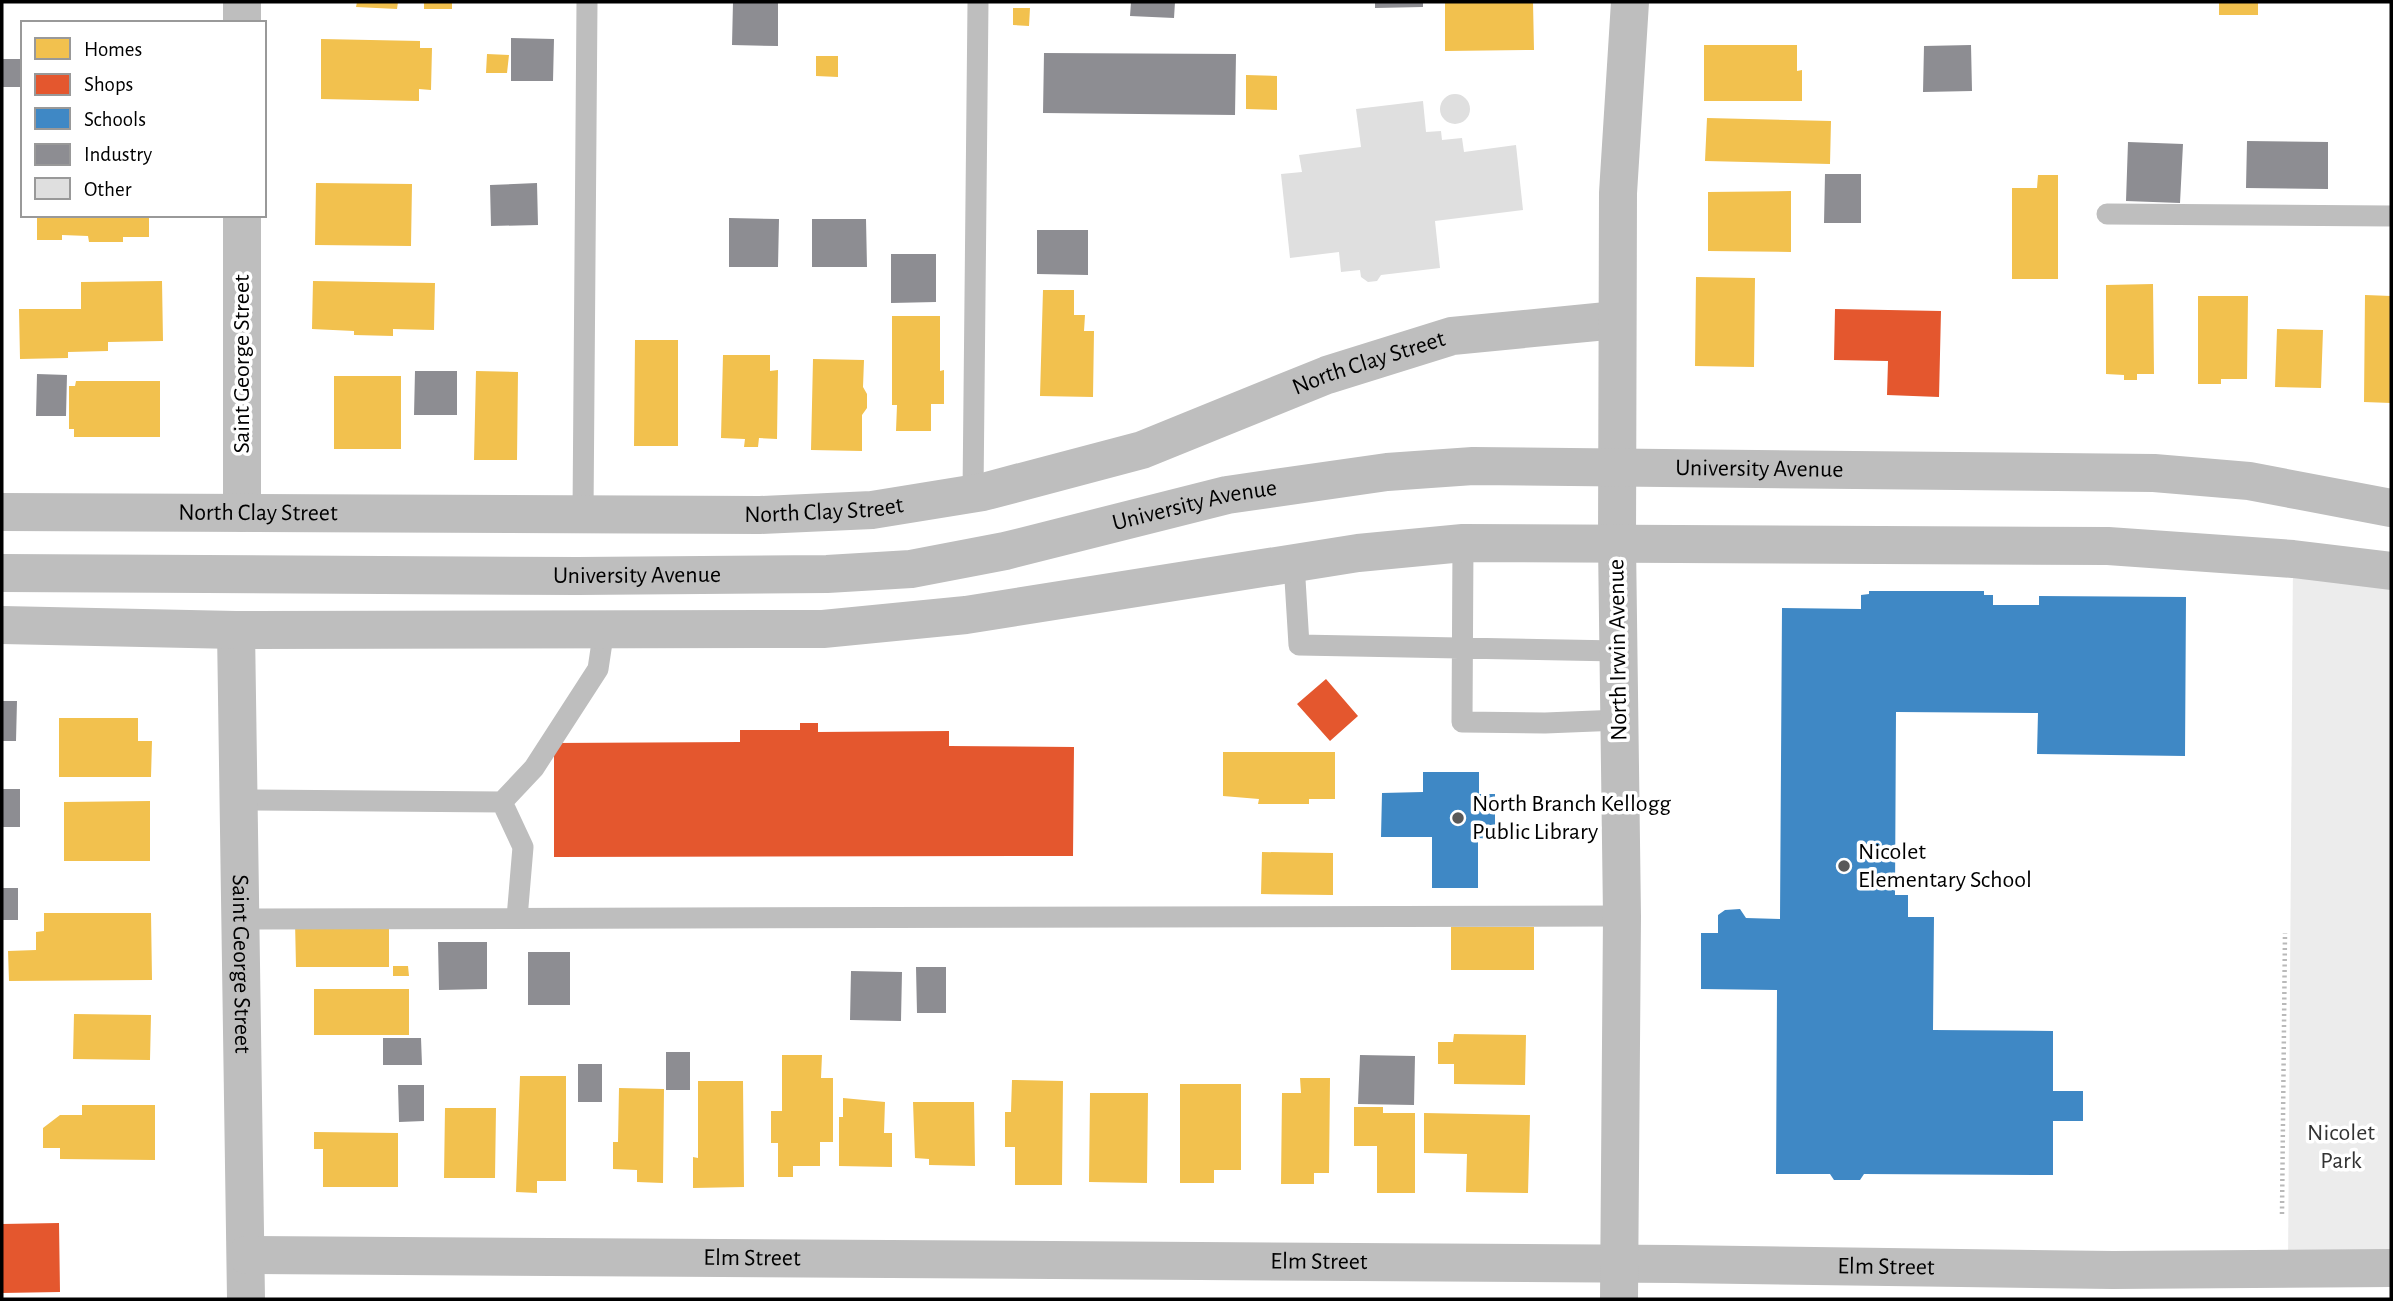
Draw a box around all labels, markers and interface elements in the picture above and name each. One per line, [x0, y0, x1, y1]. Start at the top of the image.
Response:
legend [21, 21, 266, 217]
text: Homes [84, 39, 142, 60]
text: Shops [84, 74, 133, 95]
text: Schools [84, 109, 146, 130]
text: Industry [84, 144, 152, 165]
text: Other [84, 179, 132, 200]
street label: Saint George Street [230, 274, 254, 454]
street label: North Clay Street [1289, 327, 1448, 400]
street label: University Avenue [1675, 456, 1843, 482]
street label: University Avenue [1110, 476, 1278, 535]
street label: North Clay Street [744, 493, 905, 527]
street label: North Clay Street [178, 501, 338, 525]
street label: North Irwin Avenue [1604, 559, 1632, 741]
street label: University Avenue [553, 563, 721, 588]
place label: North Branch Kellogg Public Library [1472, 792, 1671, 844]
marker: North Branch Kellogg Public Library [1450, 810, 1466, 826]
place label: Nicolet Elementary School [1858, 840, 2032, 892]
marker: Nicolet Elementary School [1836, 858, 1852, 874]
street label: Saint George Street [228, 874, 254, 1054]
park label: Nicolet Park [2307, 1121, 2375, 1173]
street label: Elm Street [703, 1246, 801, 1270]
street label: Elm Street [1270, 1249, 1368, 1274]
street label: Elm Street [1837, 1254, 1935, 1280]

